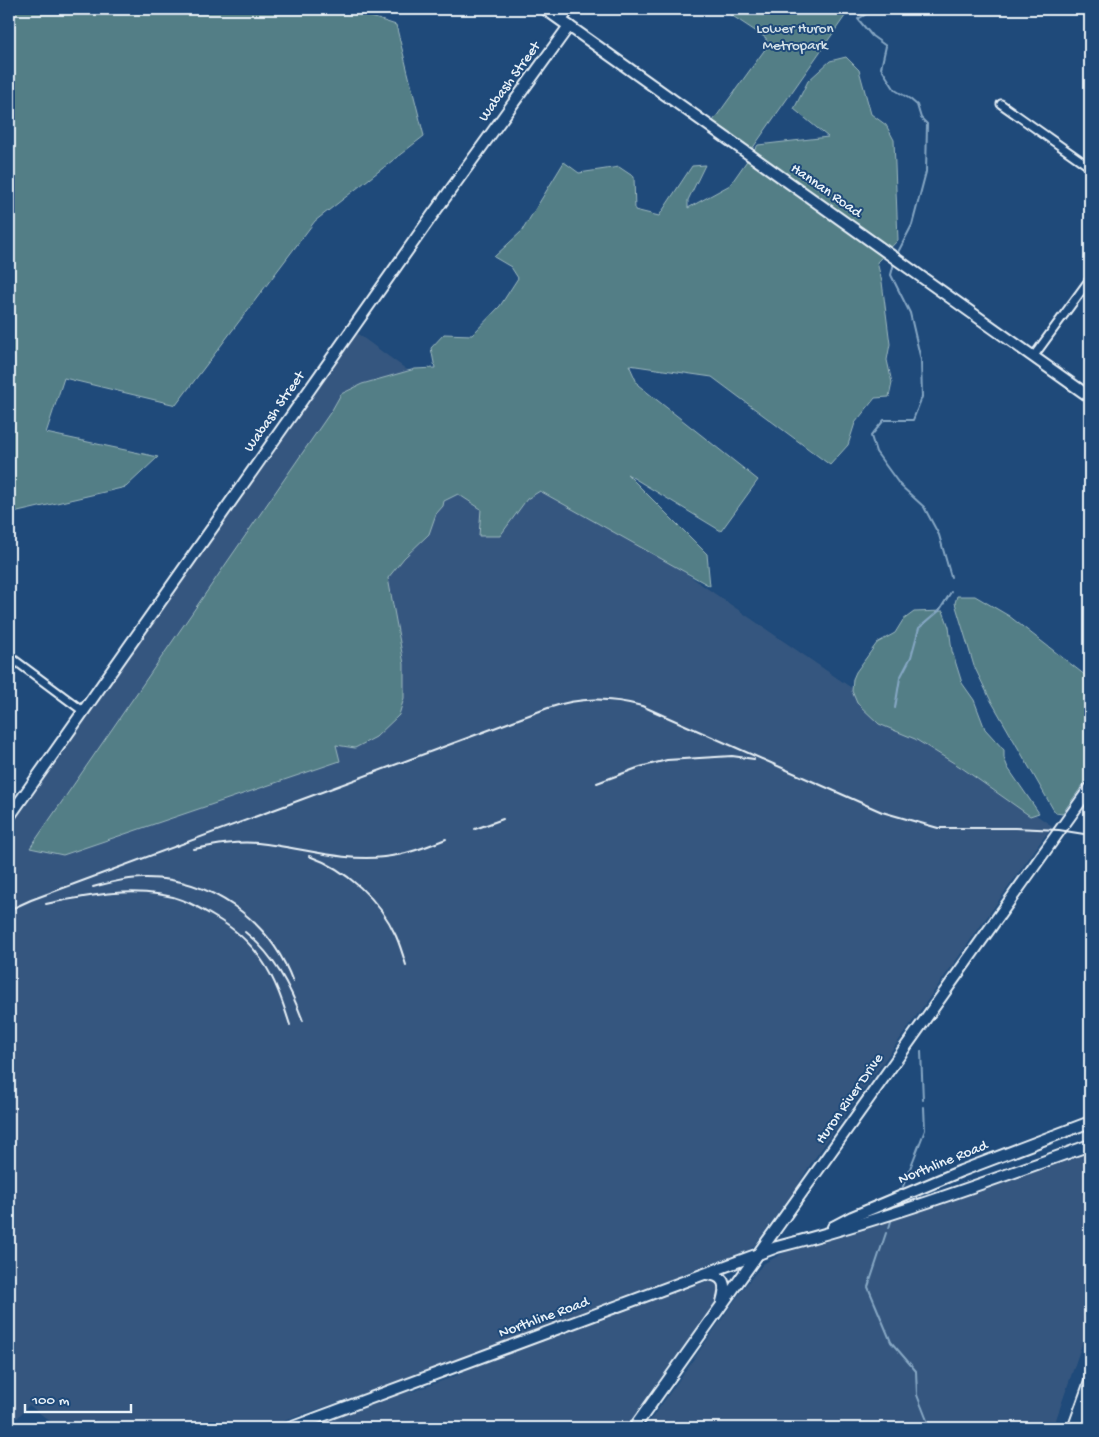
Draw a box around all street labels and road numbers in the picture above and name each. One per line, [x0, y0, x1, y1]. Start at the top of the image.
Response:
street label: Wabash Street [475, 37, 546, 125]
street label: Hannan Road [787, 160, 866, 223]
street label: Wabash Street [241, 367, 311, 456]
street label: Huron River Drive [812, 1050, 888, 1148]
street label: Northline Road [896, 1136, 991, 1189]
street label: Northline Road [496, 1293, 593, 1343]

